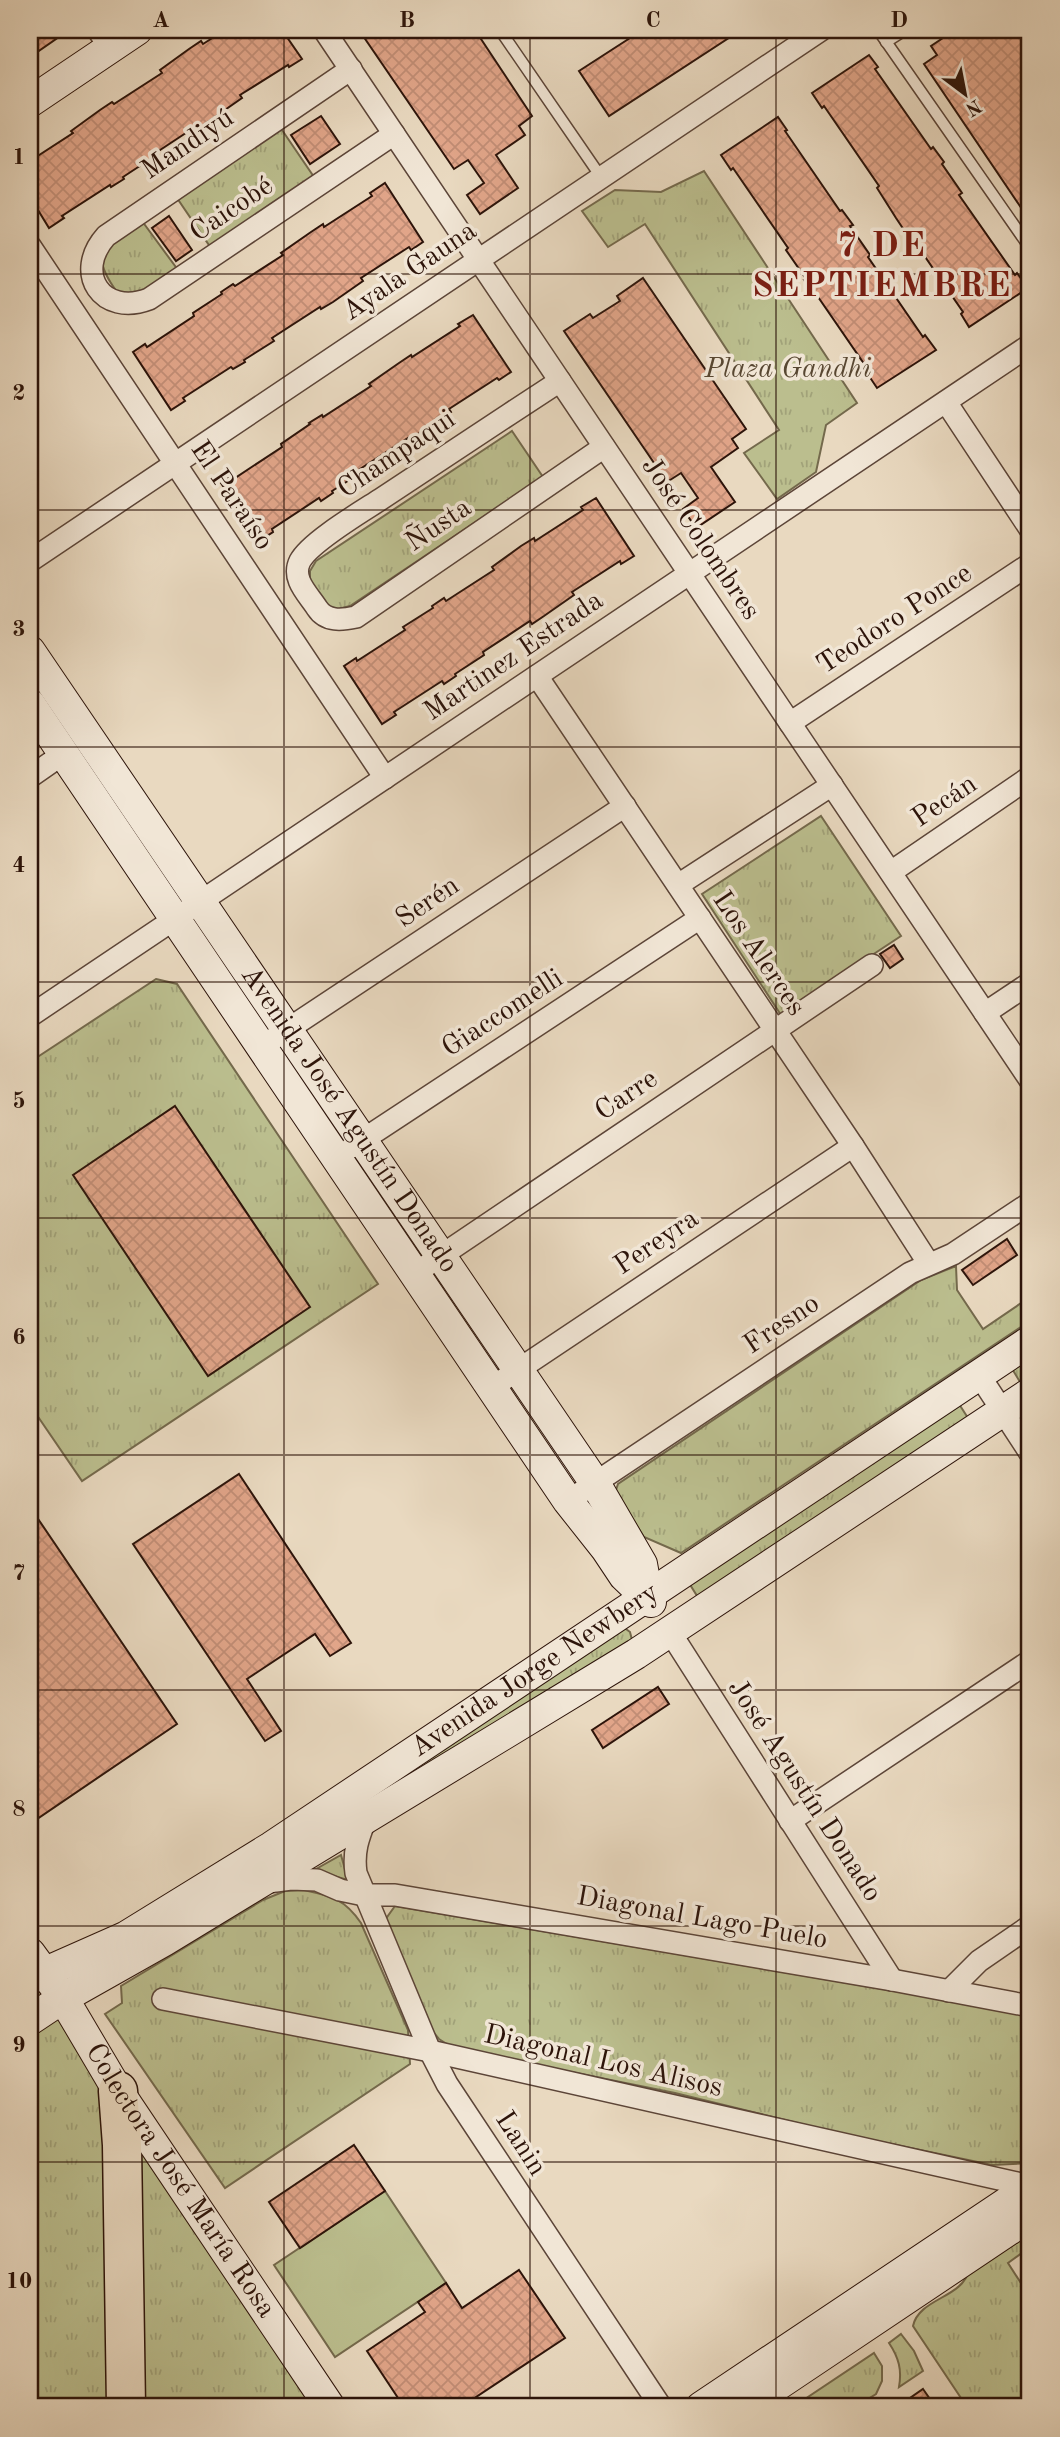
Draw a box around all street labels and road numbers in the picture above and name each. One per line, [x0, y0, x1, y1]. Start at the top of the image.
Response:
street label: Mandiyú [137, 104, 239, 186]
street label: Caicobé [185, 172, 279, 248]
street label: Ayala Gauna [338, 217, 482, 327]
street label: Champaqui [333, 406, 461, 504]
street label: El Paraíso [184, 436, 278, 556]
street label: José Colombres [636, 453, 764, 625]
street label: Ñusta [398, 490, 477, 558]
street label: Teodoro Ponce [813, 560, 977, 680]
street label: Martinez Estrada [419, 587, 609, 727]
street label: Pecán [907, 770, 983, 834]
street label: Serén [391, 872, 465, 934]
street label: Los Alerces [706, 887, 810, 1021]
street label: Avenida José Agustín Donado [235, 962, 462, 1279]
street label: Giaccomelli [438, 965, 568, 1063]
street label: Carre [591, 1065, 663, 1127]
street label: Pereyra [610, 1205, 704, 1281]
street label: Fresno [739, 1290, 825, 1360]
street label: Avenida Jorge Newbery [406, 1578, 664, 1763]
street label: José Agustín Donado [722, 1675, 886, 1907]
street label: Diagonal Lago Puelo [574, 1883, 830, 1955]
street label: Diagonal Los Alisos [481, 2021, 725, 2103]
street label: Colectora José María Rosa [80, 2039, 280, 2323]
street label: Lanin [489, 2107, 551, 2181]

